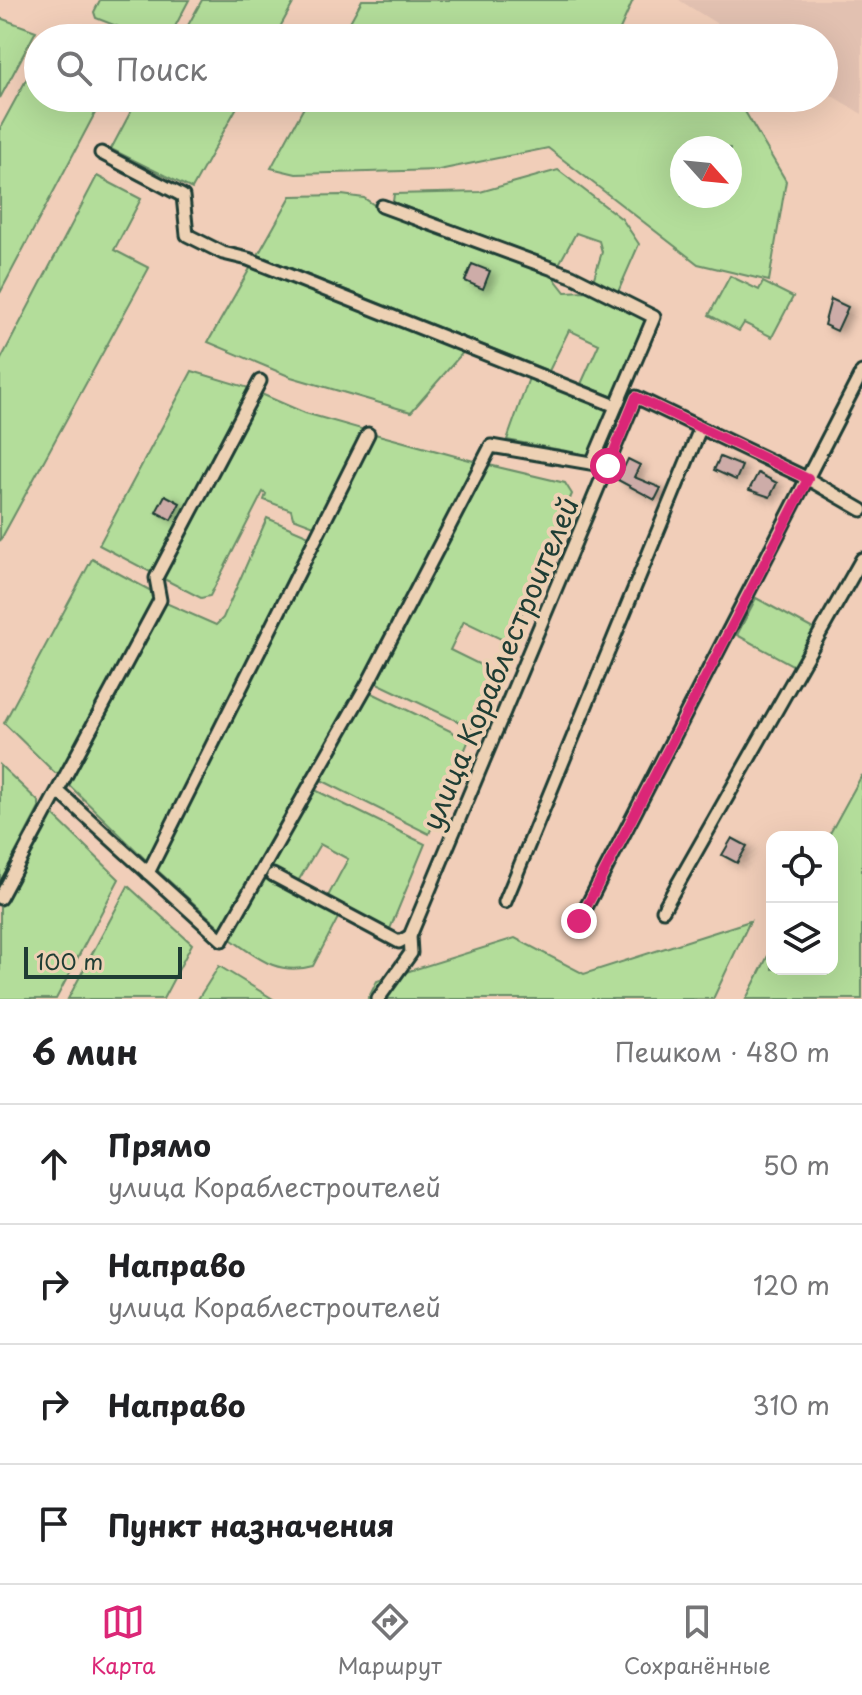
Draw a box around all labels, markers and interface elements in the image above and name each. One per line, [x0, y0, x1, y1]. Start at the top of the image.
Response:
search box [24, 24, 838, 112]
icon: search [52, 46, 96, 90]
text: Поиск [116, 46, 207, 91]
north arrow [670, 136, 742, 208]
route start [590, 448, 626, 484]
street label: улица Кораблестроителей [409, 489, 589, 837]
map controls [766, 831, 838, 975]
button: locate [766, 831, 838, 903]
route end [561, 903, 597, 939]
button: layers [766, 903, 838, 975]
scale bar [24, 943, 182, 979]
text: 100 m [36, 944, 103, 977]
text: 6 мин [32, 1025, 138, 1077]
text: Пешком · 480 m [615, 1032, 830, 1071]
text: Прямо [108, 1122, 211, 1167]
icon: ahead [32, 1142, 76, 1186]
text: 50 m [763, 1145, 830, 1184]
text: улица Кораблестроителей [108, 1167, 441, 1206]
text: Направо [108, 1242, 246, 1287]
icon: right [32, 1262, 76, 1306]
text: 120 m [753, 1265, 830, 1304]
text: улица Кораблестроителей [108, 1287, 441, 1326]
icon: right [32, 1382, 76, 1426]
text: Направо [108, 1382, 246, 1427]
text: 310 m [752, 1385, 830, 1424]
icon: arrive [32, 1502, 76, 1546]
text: Пункт назначения [108, 1502, 394, 1547]
tab: Карта [91, 1600, 156, 1681]
tab: Маршрут [338, 1600, 442, 1681]
tab: Сохранённые [624, 1600, 771, 1681]

